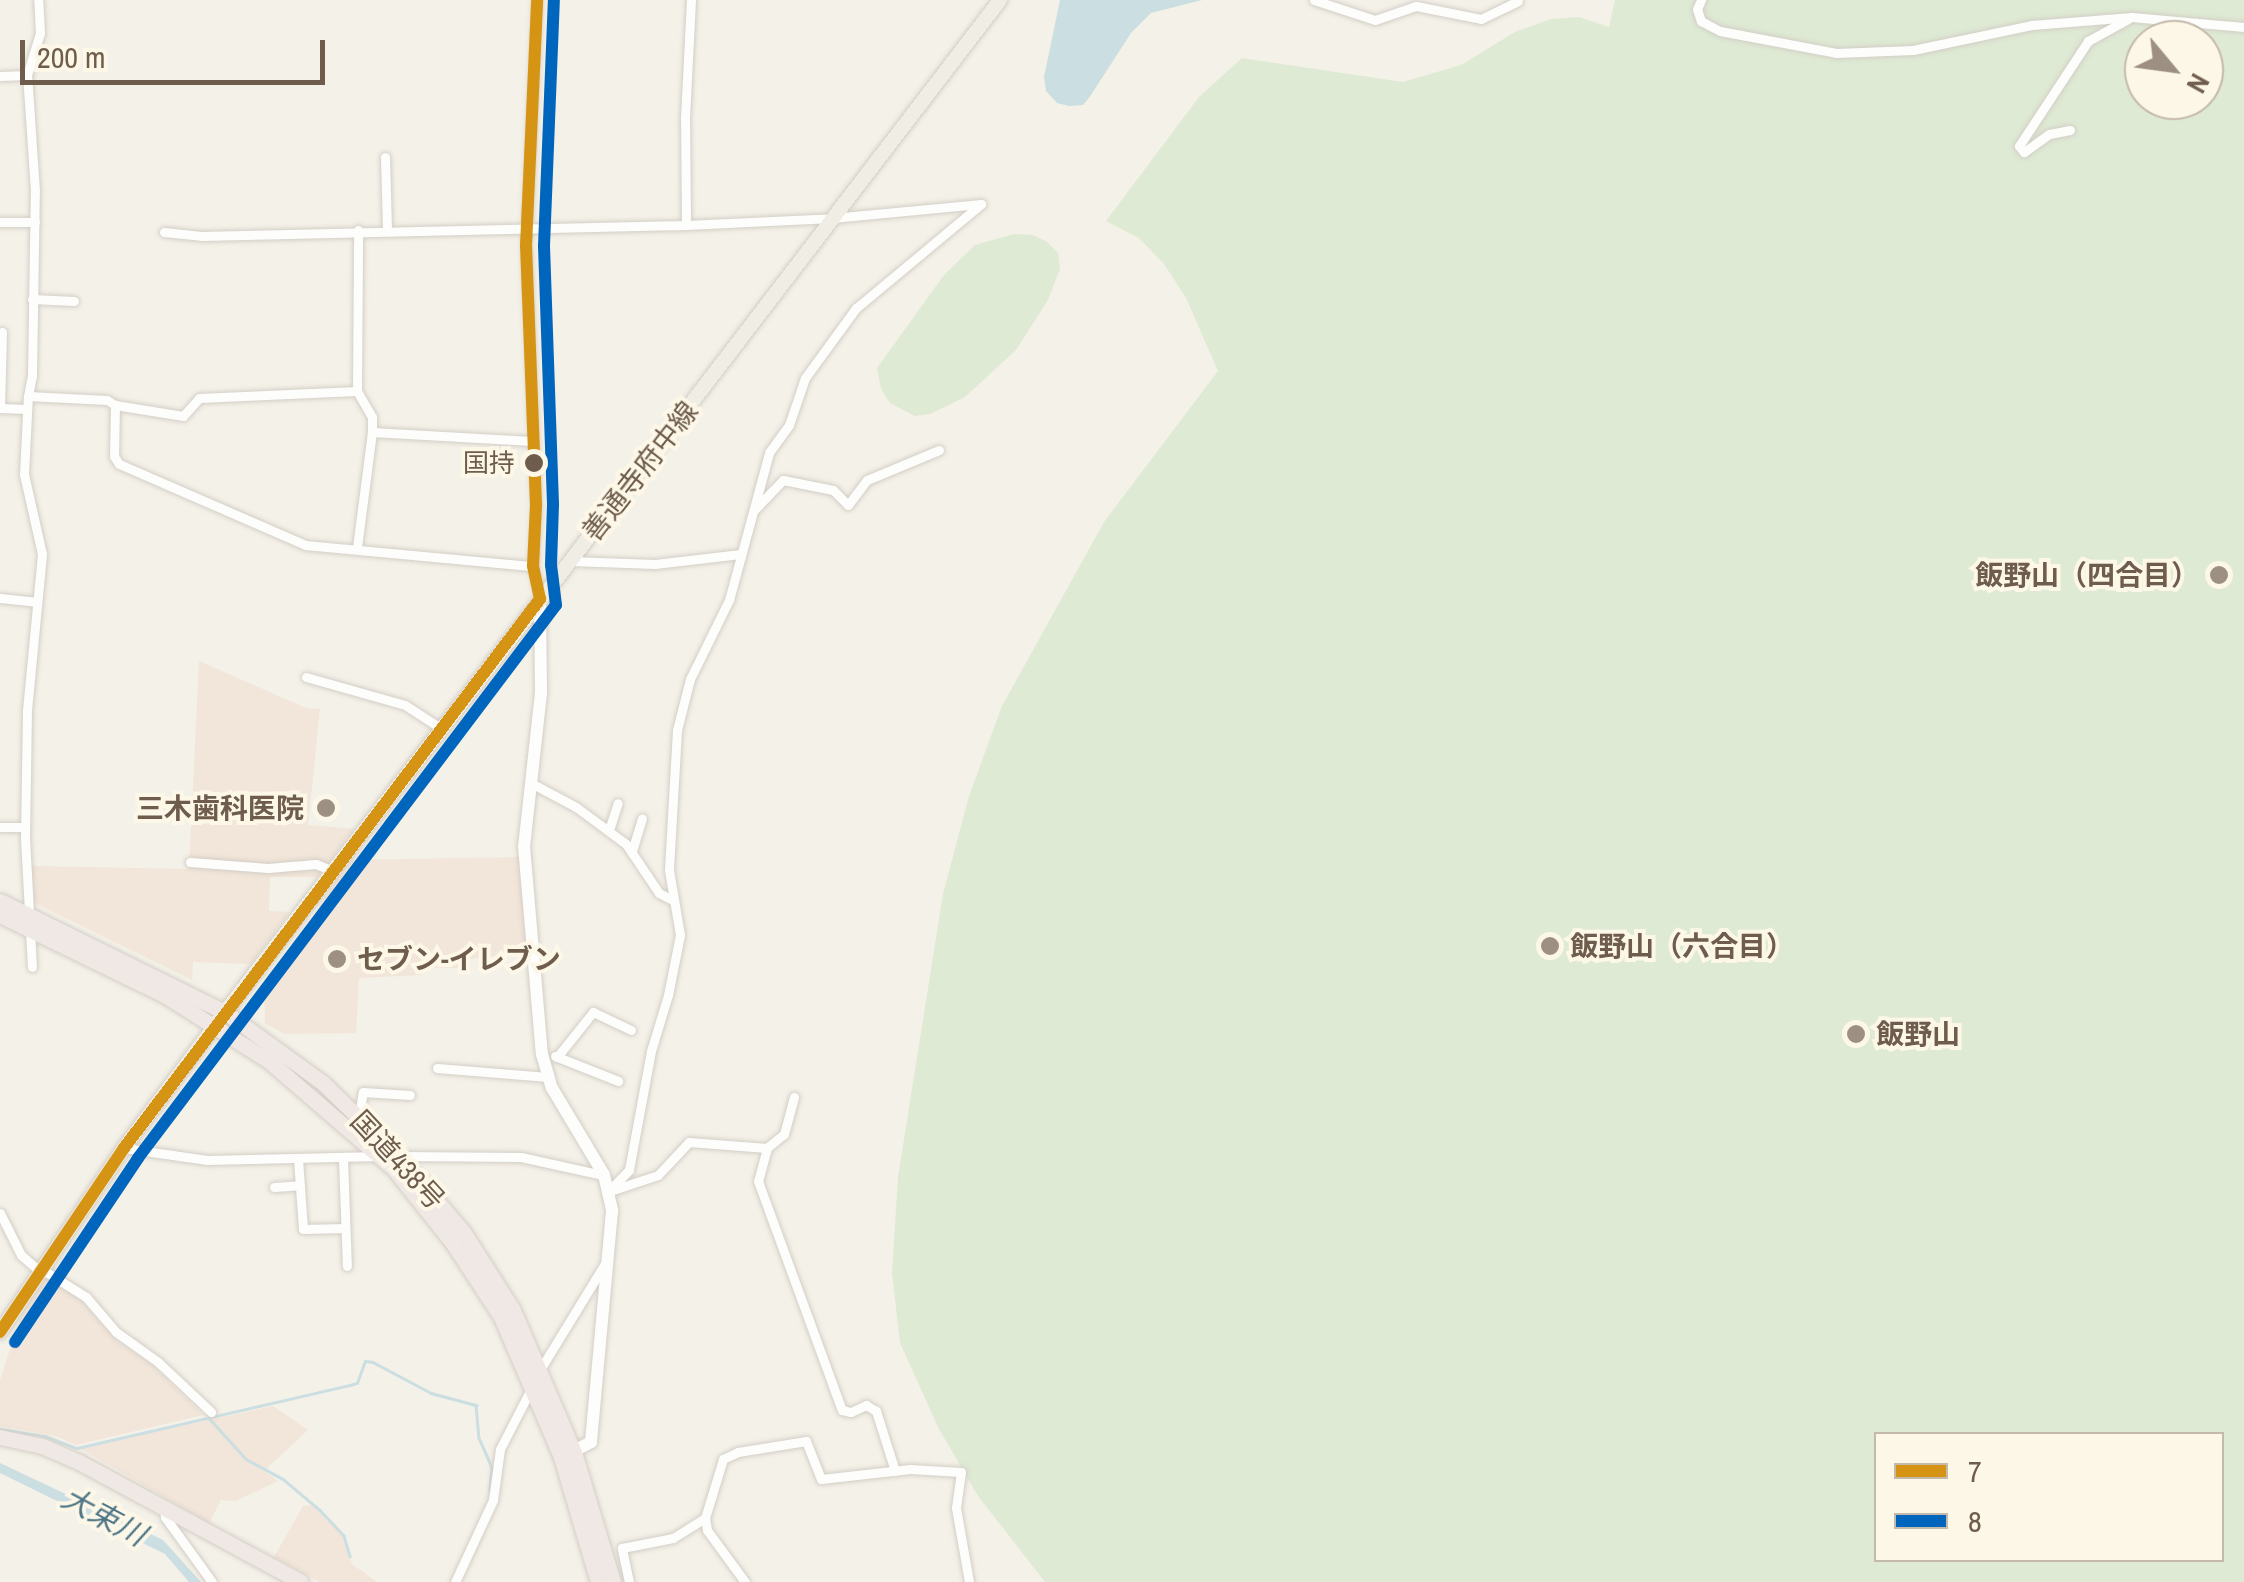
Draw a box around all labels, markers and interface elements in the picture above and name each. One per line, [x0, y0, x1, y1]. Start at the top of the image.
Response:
scale bar [25, 20, 330, 82]
north arrow [2124, 20, 2224, 120]
text: 200 m [37, 37, 105, 77]
text: N [2178, 67, 2219, 100]
street label: 善通寺府中線 [575, 394, 705, 548]
place label: 国持 [463, 447, 515, 479]
marker: 国持 [524, 453, 544, 473]
place label: 飯野山（四合目） [1975, 558, 2199, 592]
marker: 飯野山（四合目） [2208, 564, 2230, 586]
place label: 三木歯科医院 [136, 791, 304, 825]
marker: 三木歯科医院 [313, 795, 339, 821]
place label: 飯野山（六合目） [1570, 929, 1794, 963]
marker: 飯野山（六合目） [1539, 935, 1561, 957]
place label: セブン-イレブン [357, 942, 561, 976]
marker: セブン-イレブン [326, 948, 348, 970]
place label: 飯野山 [1876, 1017, 1960, 1051]
marker: 飯野山 [1845, 1023, 1867, 1045]
street label: 国道438号 [344, 1104, 452, 1216]
legend [1874, 1432, 2224, 1562]
text: 7 [1968, 1451, 1982, 1491]
water label: 大束川 [56, 1479, 152, 1553]
text: 8 [1968, 1501, 1982, 1541]

